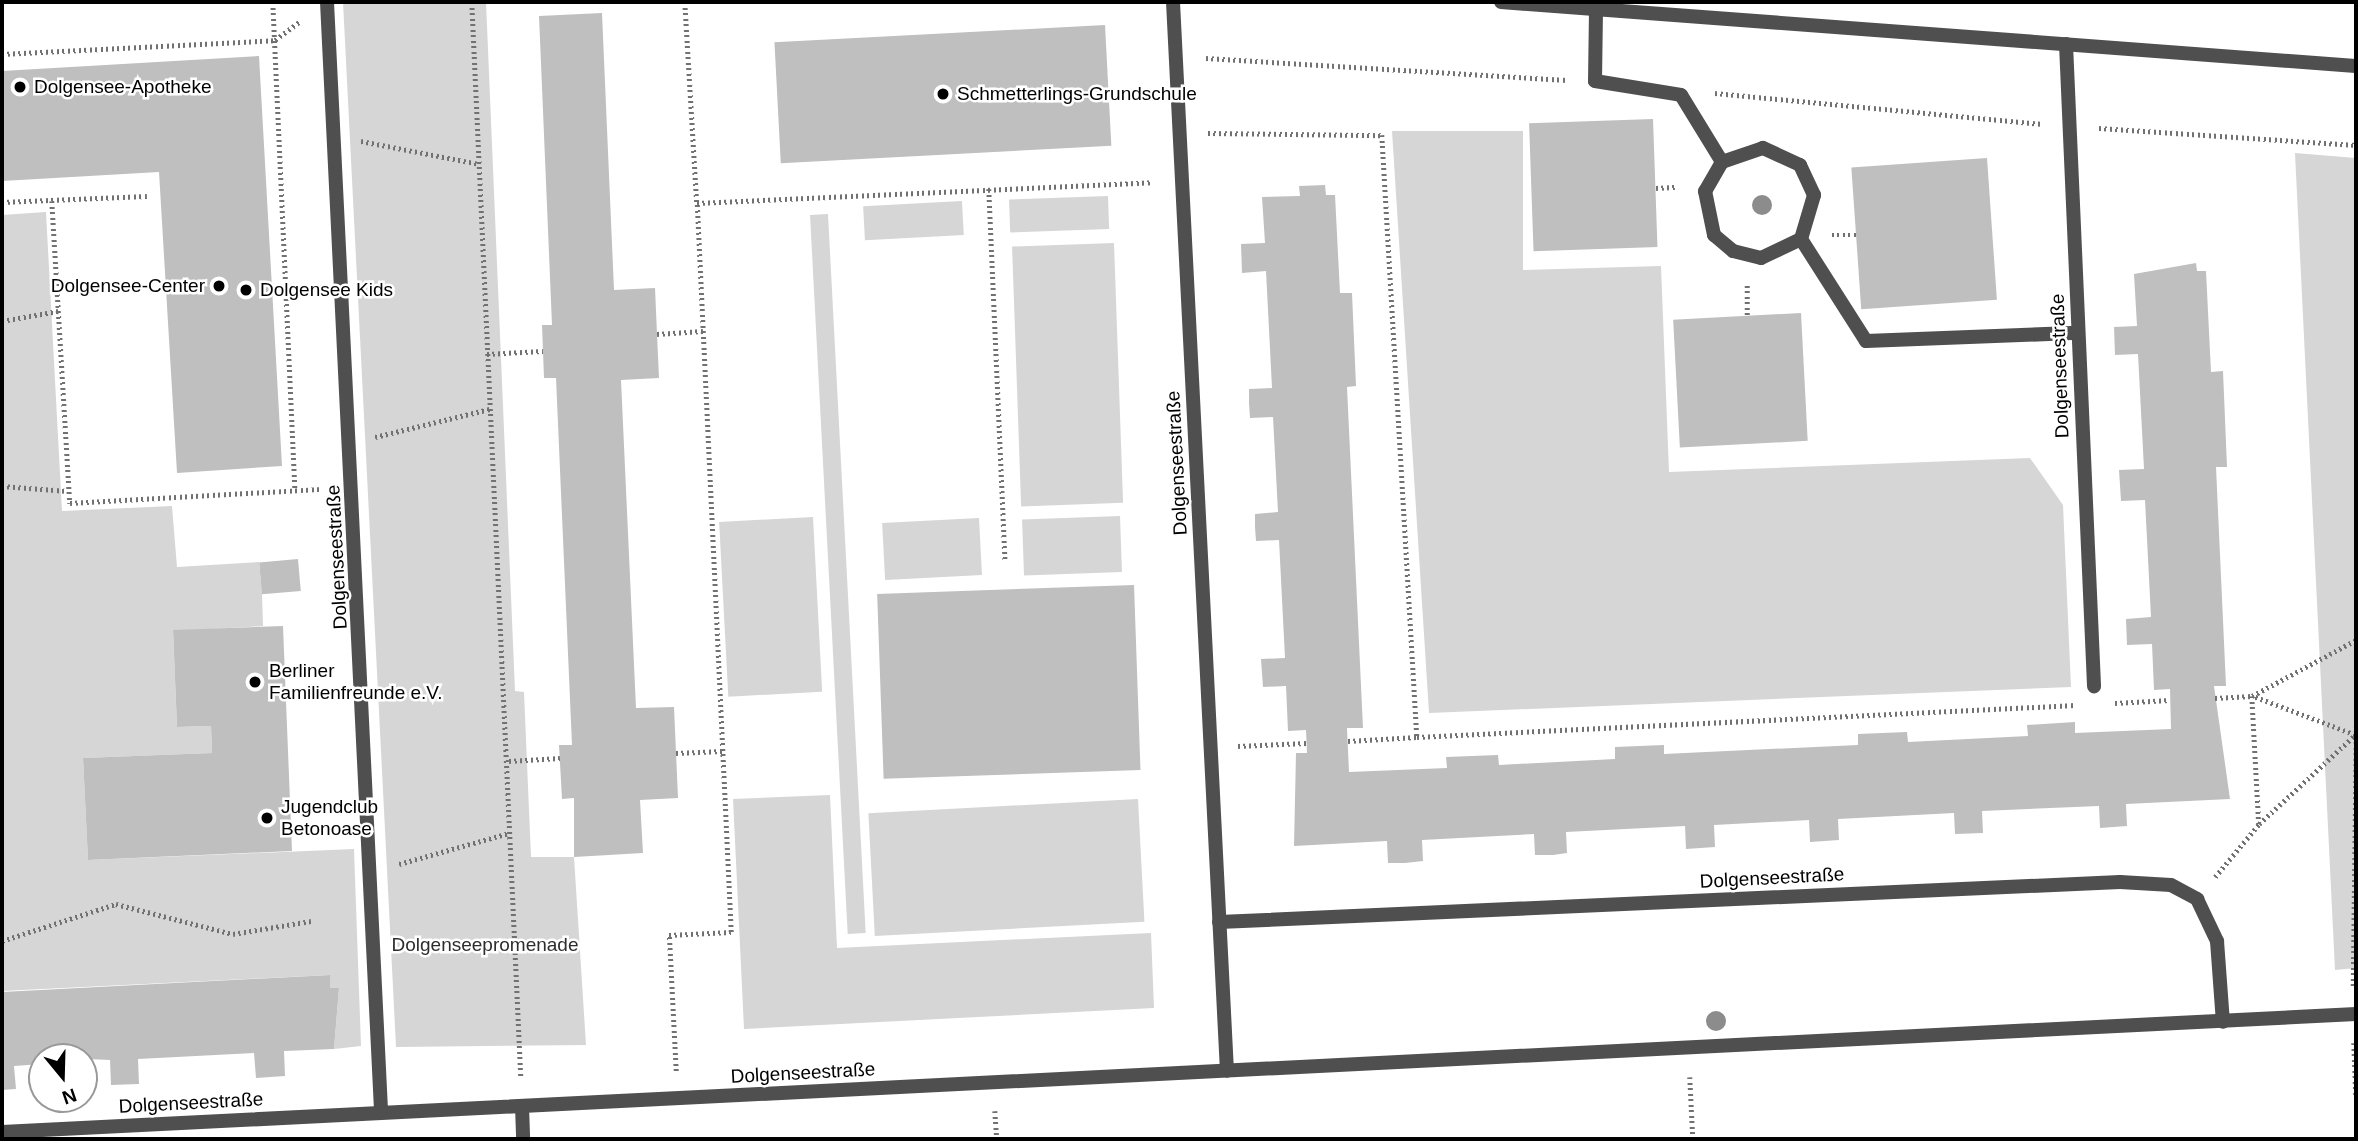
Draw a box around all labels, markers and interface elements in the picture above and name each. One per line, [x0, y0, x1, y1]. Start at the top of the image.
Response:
place label: Dolgensee-Apotheke [34, 76, 211, 98]
marker: Dolgensee-Apotheke [12, 79, 28, 95]
place label: Schmetterlings-Grundschule [957, 83, 1197, 105]
marker: Schmetterlings-Grundschule [935, 86, 951, 102]
place label: Dolgensee-Center [51, 275, 205, 297]
marker: Dolgensee-Center [211, 278, 227, 294]
place label: Dolgensee Kids [260, 279, 393, 301]
marker: Dolgensee Kids [238, 282, 254, 298]
street label: Dolgenseestraße [2046, 293, 2074, 439]
street label: Dolgenseestraße [1162, 390, 1192, 536]
street label: Dolgenseestraße [322, 484, 352, 630]
place label: Berliner Familienfreunde e.V. [269, 660, 443, 704]
marker: Berliner Familienfreunde e.V. [247, 674, 263, 690]
place label: Jugendclub Betonoase [281, 796, 378, 840]
marker: Jugendclub Betonoase [259, 810, 275, 826]
street label: Dolgenseestraße [1699, 863, 1845, 893]
park label: Dolgenseepromenade [392, 934, 578, 956]
north arrow [28, 1043, 98, 1113]
street label: Dolgenseestraße [730, 1058, 876, 1088]
text: N [59, 1084, 79, 1109]
street label: Dolgenseestraße [118, 1088, 264, 1118]

